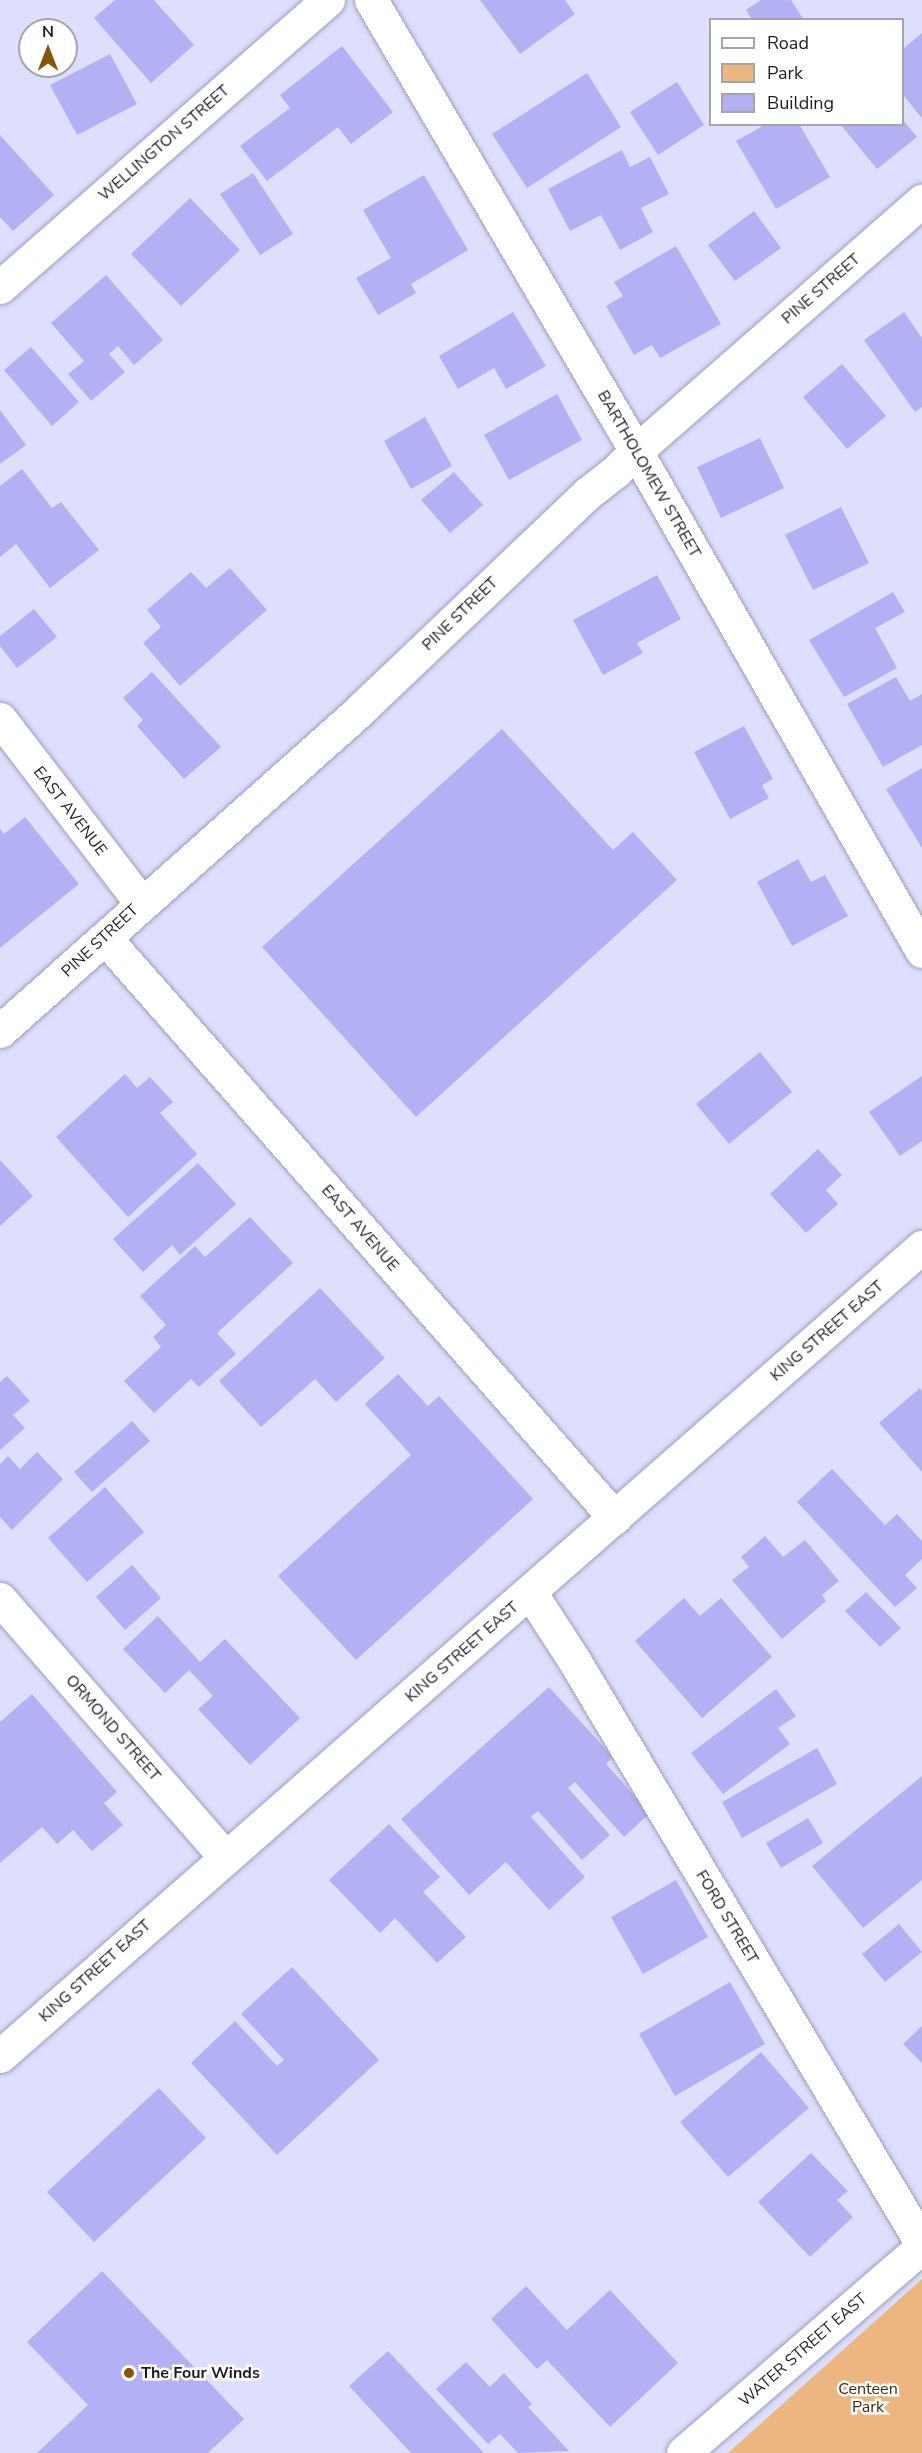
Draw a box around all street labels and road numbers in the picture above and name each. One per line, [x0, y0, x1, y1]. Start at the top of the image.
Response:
street label: WELLINGTON STREET [95, 81, 233, 205]
street label: PINE STREET [778, 250, 864, 328]
street label: BARTHOLOMEW STREET [593, 387, 705, 561]
street label: PINE STREET [418, 573, 502, 655]
street label: EAST AVENUE [29, 763, 111, 859]
street label: PINE STREET [58, 901, 142, 981]
street label: EAST AVENUE [317, 1181, 403, 1275]
street label: KING STREET EAST [766, 1277, 888, 1385]
street label: KING STREET EAST [401, 1598, 523, 1706]
street label: ORMOND STREET [62, 1671, 164, 1785]
street label: FORD STREET [692, 1867, 762, 1967]
street label: KING STREET EAST [35, 1916, 155, 2026]
street label: WATER STREET EAST [735, 2289, 871, 2411]

